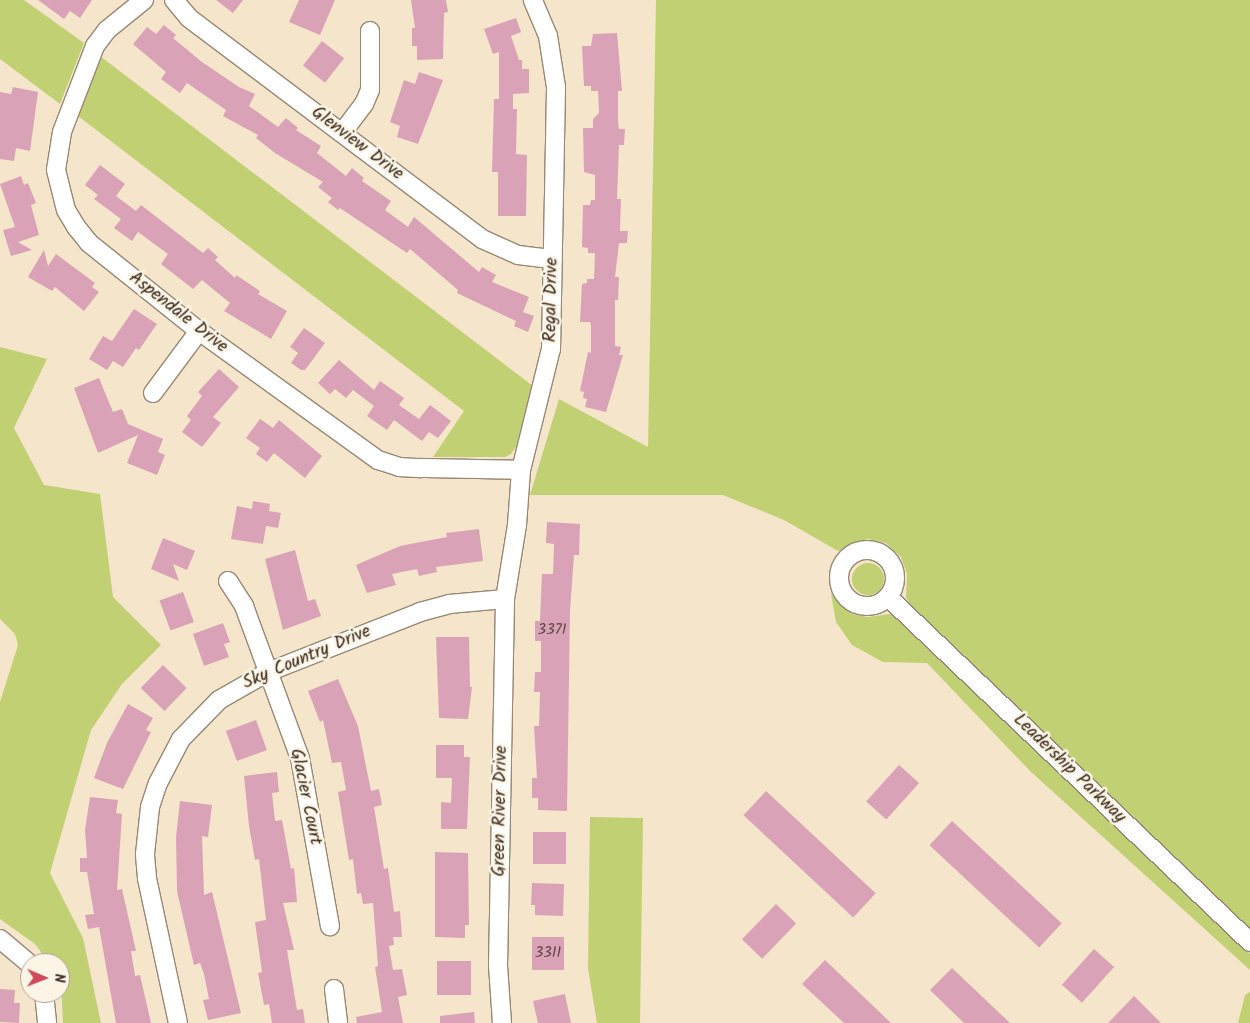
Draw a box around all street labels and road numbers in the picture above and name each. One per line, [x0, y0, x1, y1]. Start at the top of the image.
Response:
street label: Glenview Drive [307, 102, 407, 186]
street label: Regal Drive [540, 257, 564, 343]
street label: Aspendale Drive [124, 268, 232, 358]
street label: Sky Country Drive [240, 621, 374, 695]
street label: Leadership Parkway [1008, 710, 1130, 828]
street label: Green River Drive [489, 745, 513, 877]
street label: Glacier Court [284, 747, 326, 847]

